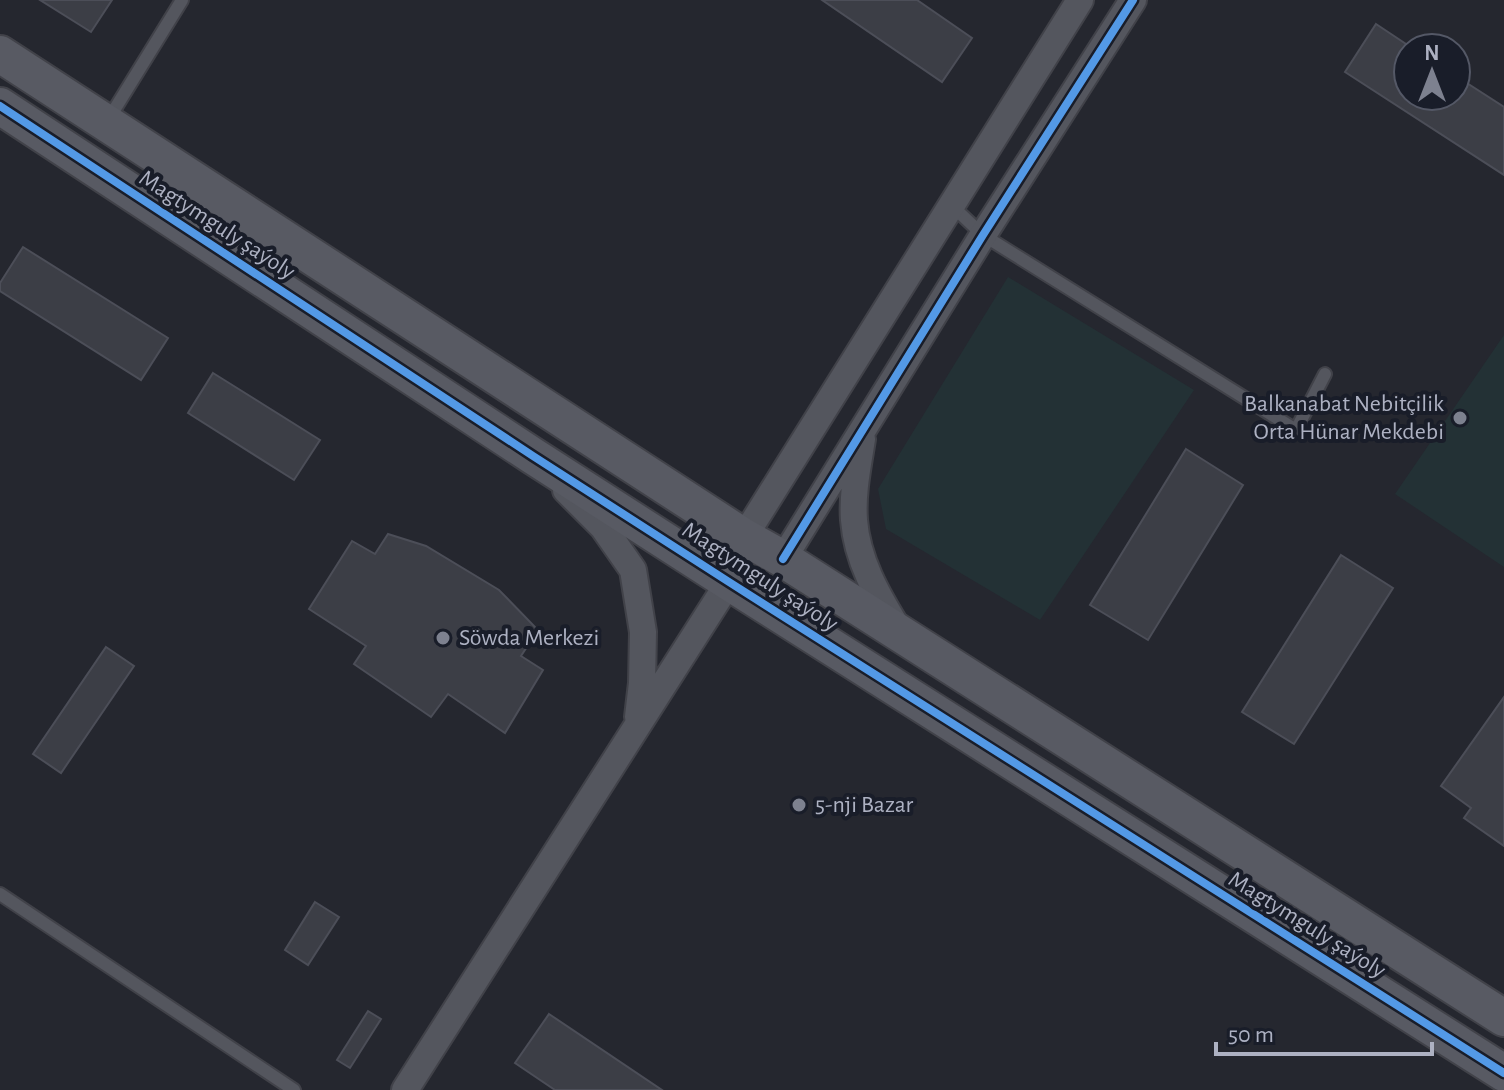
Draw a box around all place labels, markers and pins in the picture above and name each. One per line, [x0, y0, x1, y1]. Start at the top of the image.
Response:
place label: Balkanabat Nebitçilik Orta Hünar Mekdebi [1244, 392, 1444, 444]
marker: Balkanabat Nebitçilik Orta Hünar Mekdebi [1451, 409, 1469, 427]
place label: Söwda Merkezi [459, 626, 599, 650]
marker: Söwda Merkezi [434, 629, 452, 647]
place label: 5-nji Bazar [815, 793, 914, 817]
marker: 5-nji Bazar [790, 796, 808, 814]

